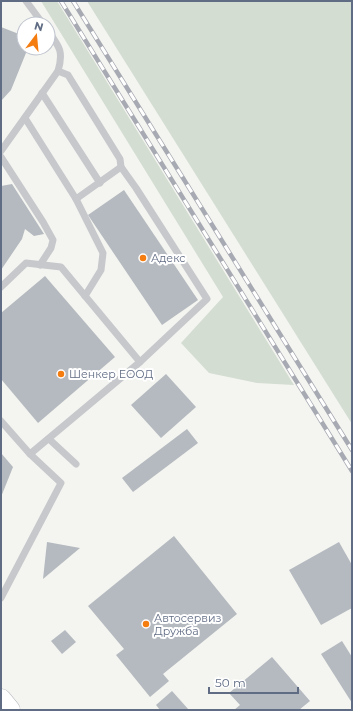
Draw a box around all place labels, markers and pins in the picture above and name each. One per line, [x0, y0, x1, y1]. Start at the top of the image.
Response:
place label: Адекс [151, 251, 186, 265]
marker: Адекс [138, 253, 148, 263]
place label: Шенкер ЕООД [69, 367, 153, 381]
marker: Шенкер ЕООД [56, 369, 66, 379]
place label: Автосервиз Дружба [154, 611, 222, 638]
marker: Автосервиз Дружба [141, 619, 151, 629]

